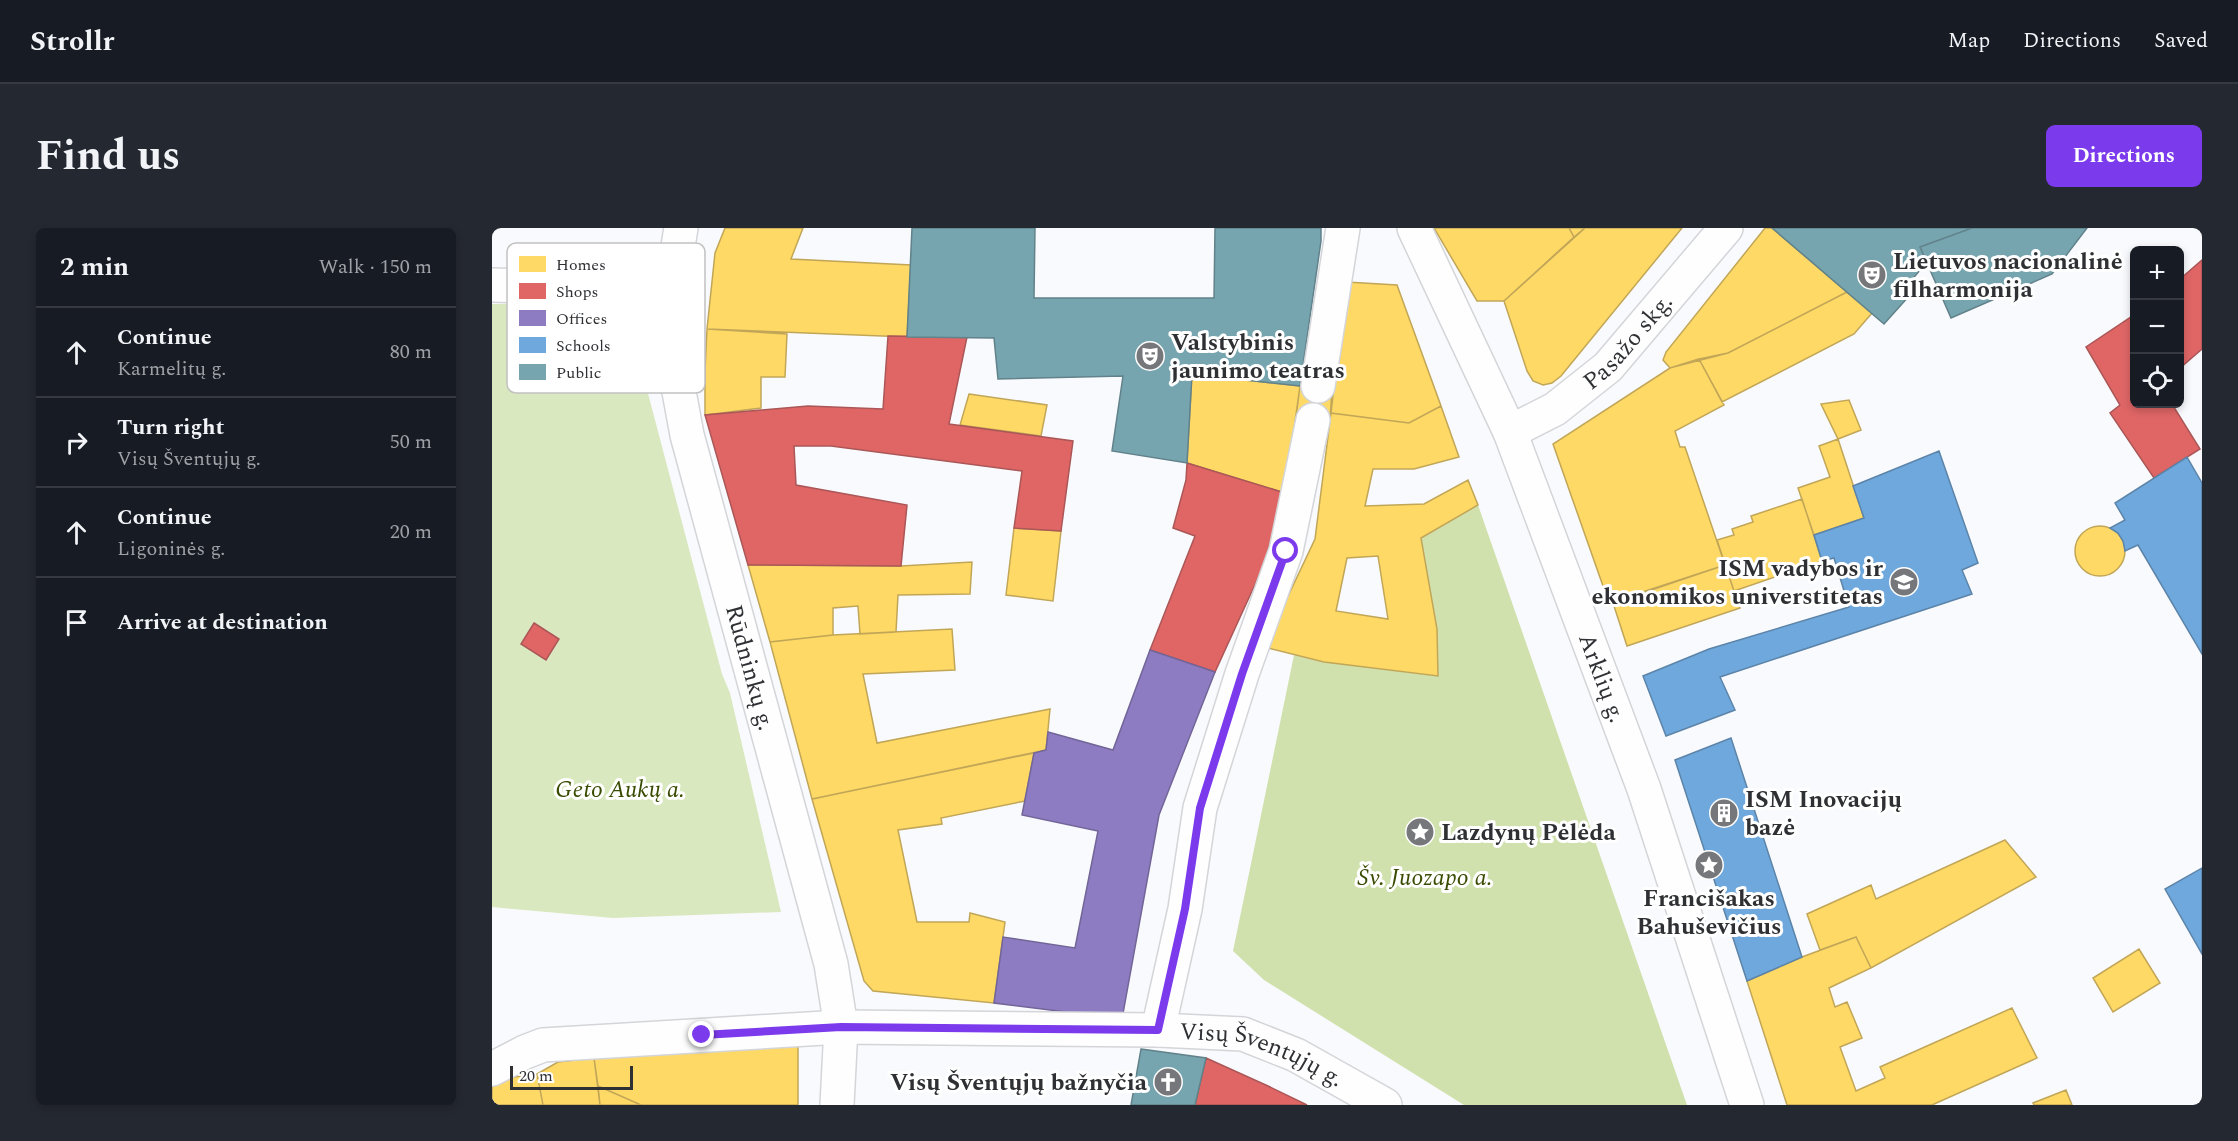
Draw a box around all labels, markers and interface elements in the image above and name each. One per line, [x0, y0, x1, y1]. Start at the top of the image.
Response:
text: Strollr [30, 20, 114, 63]
text: Map [1948, 25, 1990, 57]
text: Directions [2023, 25, 2121, 57]
text: Saved [2154, 25, 2208, 57]
text: Find us [36, 125, 180, 188]
button: Directions [2046, 125, 2202, 187]
legend [507, 243, 705, 393]
place label: Lietuvos nacionalinė filharmonija [1893, 244, 2123, 308]
map controls [2130, 246, 2184, 408]
button: + [2130, 246, 2184, 300]
text: 2 min [60, 247, 129, 287]
text: Walk · 150 m [319, 252, 432, 282]
text: Homes [556, 253, 606, 277]
theatre icon: Lietuvos nacionalinė filharmonija [1856, 259, 1888, 291]
text: Shops [556, 280, 598, 304]
street label: Pasažo skg. [1575, 286, 1682, 399]
button: − [2130, 300, 2184, 354]
text: Offices [556, 307, 607, 331]
text: Continue [117, 321, 212, 354]
place label: Valstybinis jaunimo teatras [1171, 325, 1345, 389]
text: Schools [556, 334, 611, 358]
icon: ahead [60, 336, 93, 369]
text: 80 m [390, 337, 432, 367]
theatre icon: Valstybinis jaunimo teatras [1134, 340, 1166, 372]
text: Karmelitų g. [117, 354, 226, 384]
button: locate [2130, 354, 2184, 408]
text: Public [556, 361, 602, 385]
text: Turn right [117, 411, 224, 444]
icon: right [60, 426, 93, 459]
text: 50 m [390, 427, 432, 457]
text: Visų Šventųjų g. [117, 444, 261, 474]
text: Continue [117, 501, 212, 534]
icon: ahead [60, 516, 93, 549]
text: 20 m [390, 517, 432, 547]
text: Ligoninės g. [117, 534, 225, 564]
route start [1272, 537, 1298, 563]
place label: ISM vadybos ir ekonomikos universtitetas [1591, 551, 1884, 615]
school or university icon: ISM vadybos ir ekonomikos universtitetas [1888, 566, 1920, 598]
street label: Rūdninkų g. [715, 601, 784, 735]
icon: arrive [60, 606, 93, 639]
text: Arrive at destination [117, 606, 328, 639]
street label: Arklių g. [1568, 628, 1634, 728]
park label: Geto Aukų a. [555, 772, 685, 808]
place label: ISM Inovacijų bazė [1745, 782, 1902, 846]
building icon: ISM Inovacijų bazė [1708, 797, 1740, 829]
place label: Lazdynų Pėlėda [1441, 815, 1616, 851]
place icon: Lazdynų Pėlėda [1404, 816, 1436, 848]
place icon: Francišakas Bahuševičius [1693, 849, 1725, 881]
park label: Šv. Juozapo a. [1358, 860, 1492, 896]
place label: Francišakas Bahuševičius [1637, 881, 1781, 945]
street label: Visų Šventųjų g. [1179, 1014, 1350, 1097]
route end [688, 1021, 714, 1047]
scale bar [510, 1063, 633, 1090]
text: 20 m [519, 1064, 553, 1088]
place label: Visų Šventųjų bažnyčia [890, 1065, 1148, 1101]
church icon: Visų Šventųjų bažnyčia [1152, 1066, 1184, 1098]

